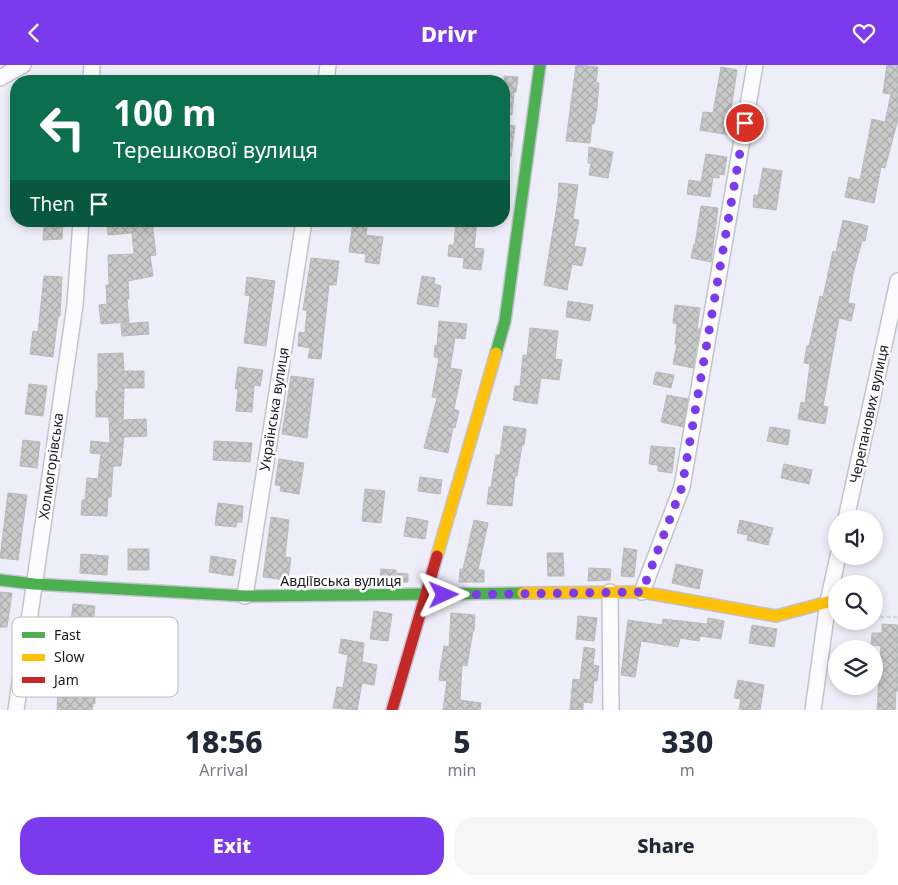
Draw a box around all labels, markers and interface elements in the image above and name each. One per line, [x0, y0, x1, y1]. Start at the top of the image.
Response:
text: Drivr [421, 18, 477, 48]
icon: back [20, 19, 48, 47]
icon: heart [850, 19, 878, 47]
text: 100 m [113, 89, 216, 136]
icon: left [30, 95, 95, 160]
pin [724, 102, 766, 144]
icon: arrive [731, 109, 759, 137]
text: Терешкової вулиця [113, 134, 318, 164]
icon: arrive [85, 190, 113, 218]
text: Then [30, 191, 75, 217]
street label: Черепанових вулиця [844, 343, 893, 485]
street label: Українська вулиця [254, 346, 293, 472]
street label: Холмогорівська [34, 411, 67, 520]
map controls [828, 510, 883, 695]
button: sound [828, 510, 883, 565]
position arrow [417, 568, 469, 620]
street label: Авдіївська вулиця [280, 571, 402, 590]
button: search [828, 575, 883, 630]
legend [12, 617, 178, 697]
text: Fast [54, 625, 81, 644]
button: layers [828, 640, 883, 695]
text: Slow [54, 647, 85, 666]
text: Jam [52, 670, 79, 689]
text: 18:56 [185, 721, 263, 762]
text: 5 [453, 721, 471, 762]
text: 330 [661, 721, 713, 762]
text: Arrival [199, 759, 248, 781]
text: min [447, 759, 476, 781]
text: m [680, 759, 695, 781]
button: Exit [20, 817, 444, 875]
button: Share [454, 817, 878, 875]

